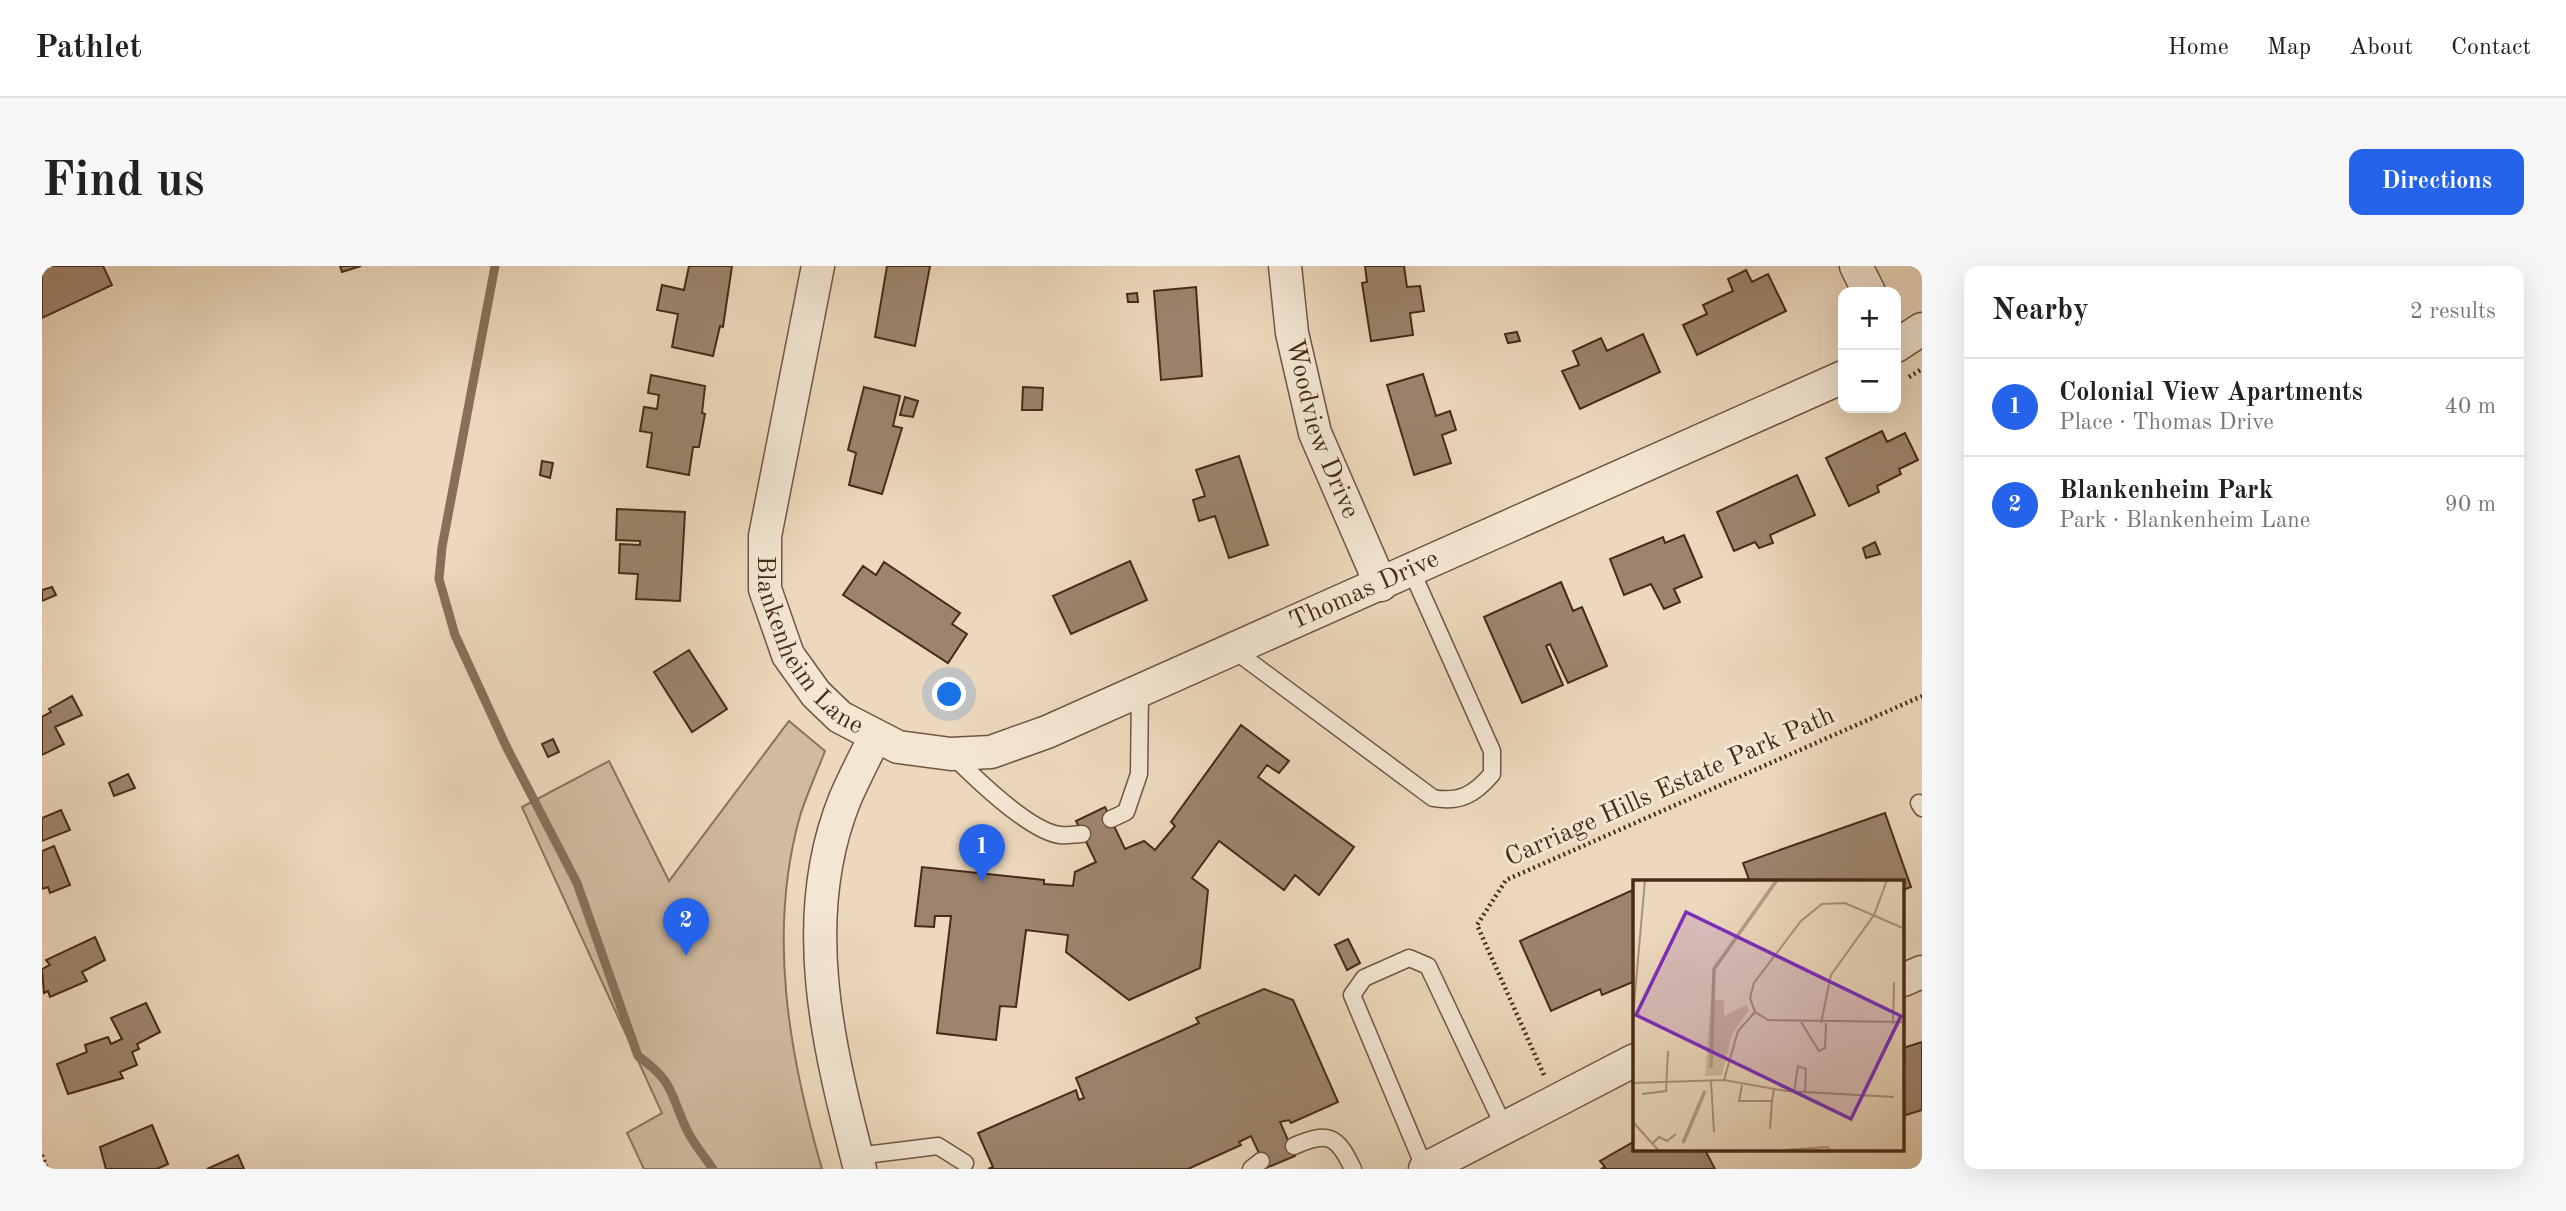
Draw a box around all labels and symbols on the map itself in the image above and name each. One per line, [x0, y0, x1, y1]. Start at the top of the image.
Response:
street label: Woodview Drive [1281, 337, 1363, 522]
street label: Thomas Drive [1286, 546, 1443, 635]
street label: Blankenheim Lane [752, 555, 867, 740]
your location [932, 677, 966, 711]
street label: Carriage Hills Estate Park Path [1501, 702, 1839, 872]
pin: 1 [959, 824, 1005, 882]
inset map [1633, 880, 1904, 1152]
pin: 2 [663, 898, 709, 956]

